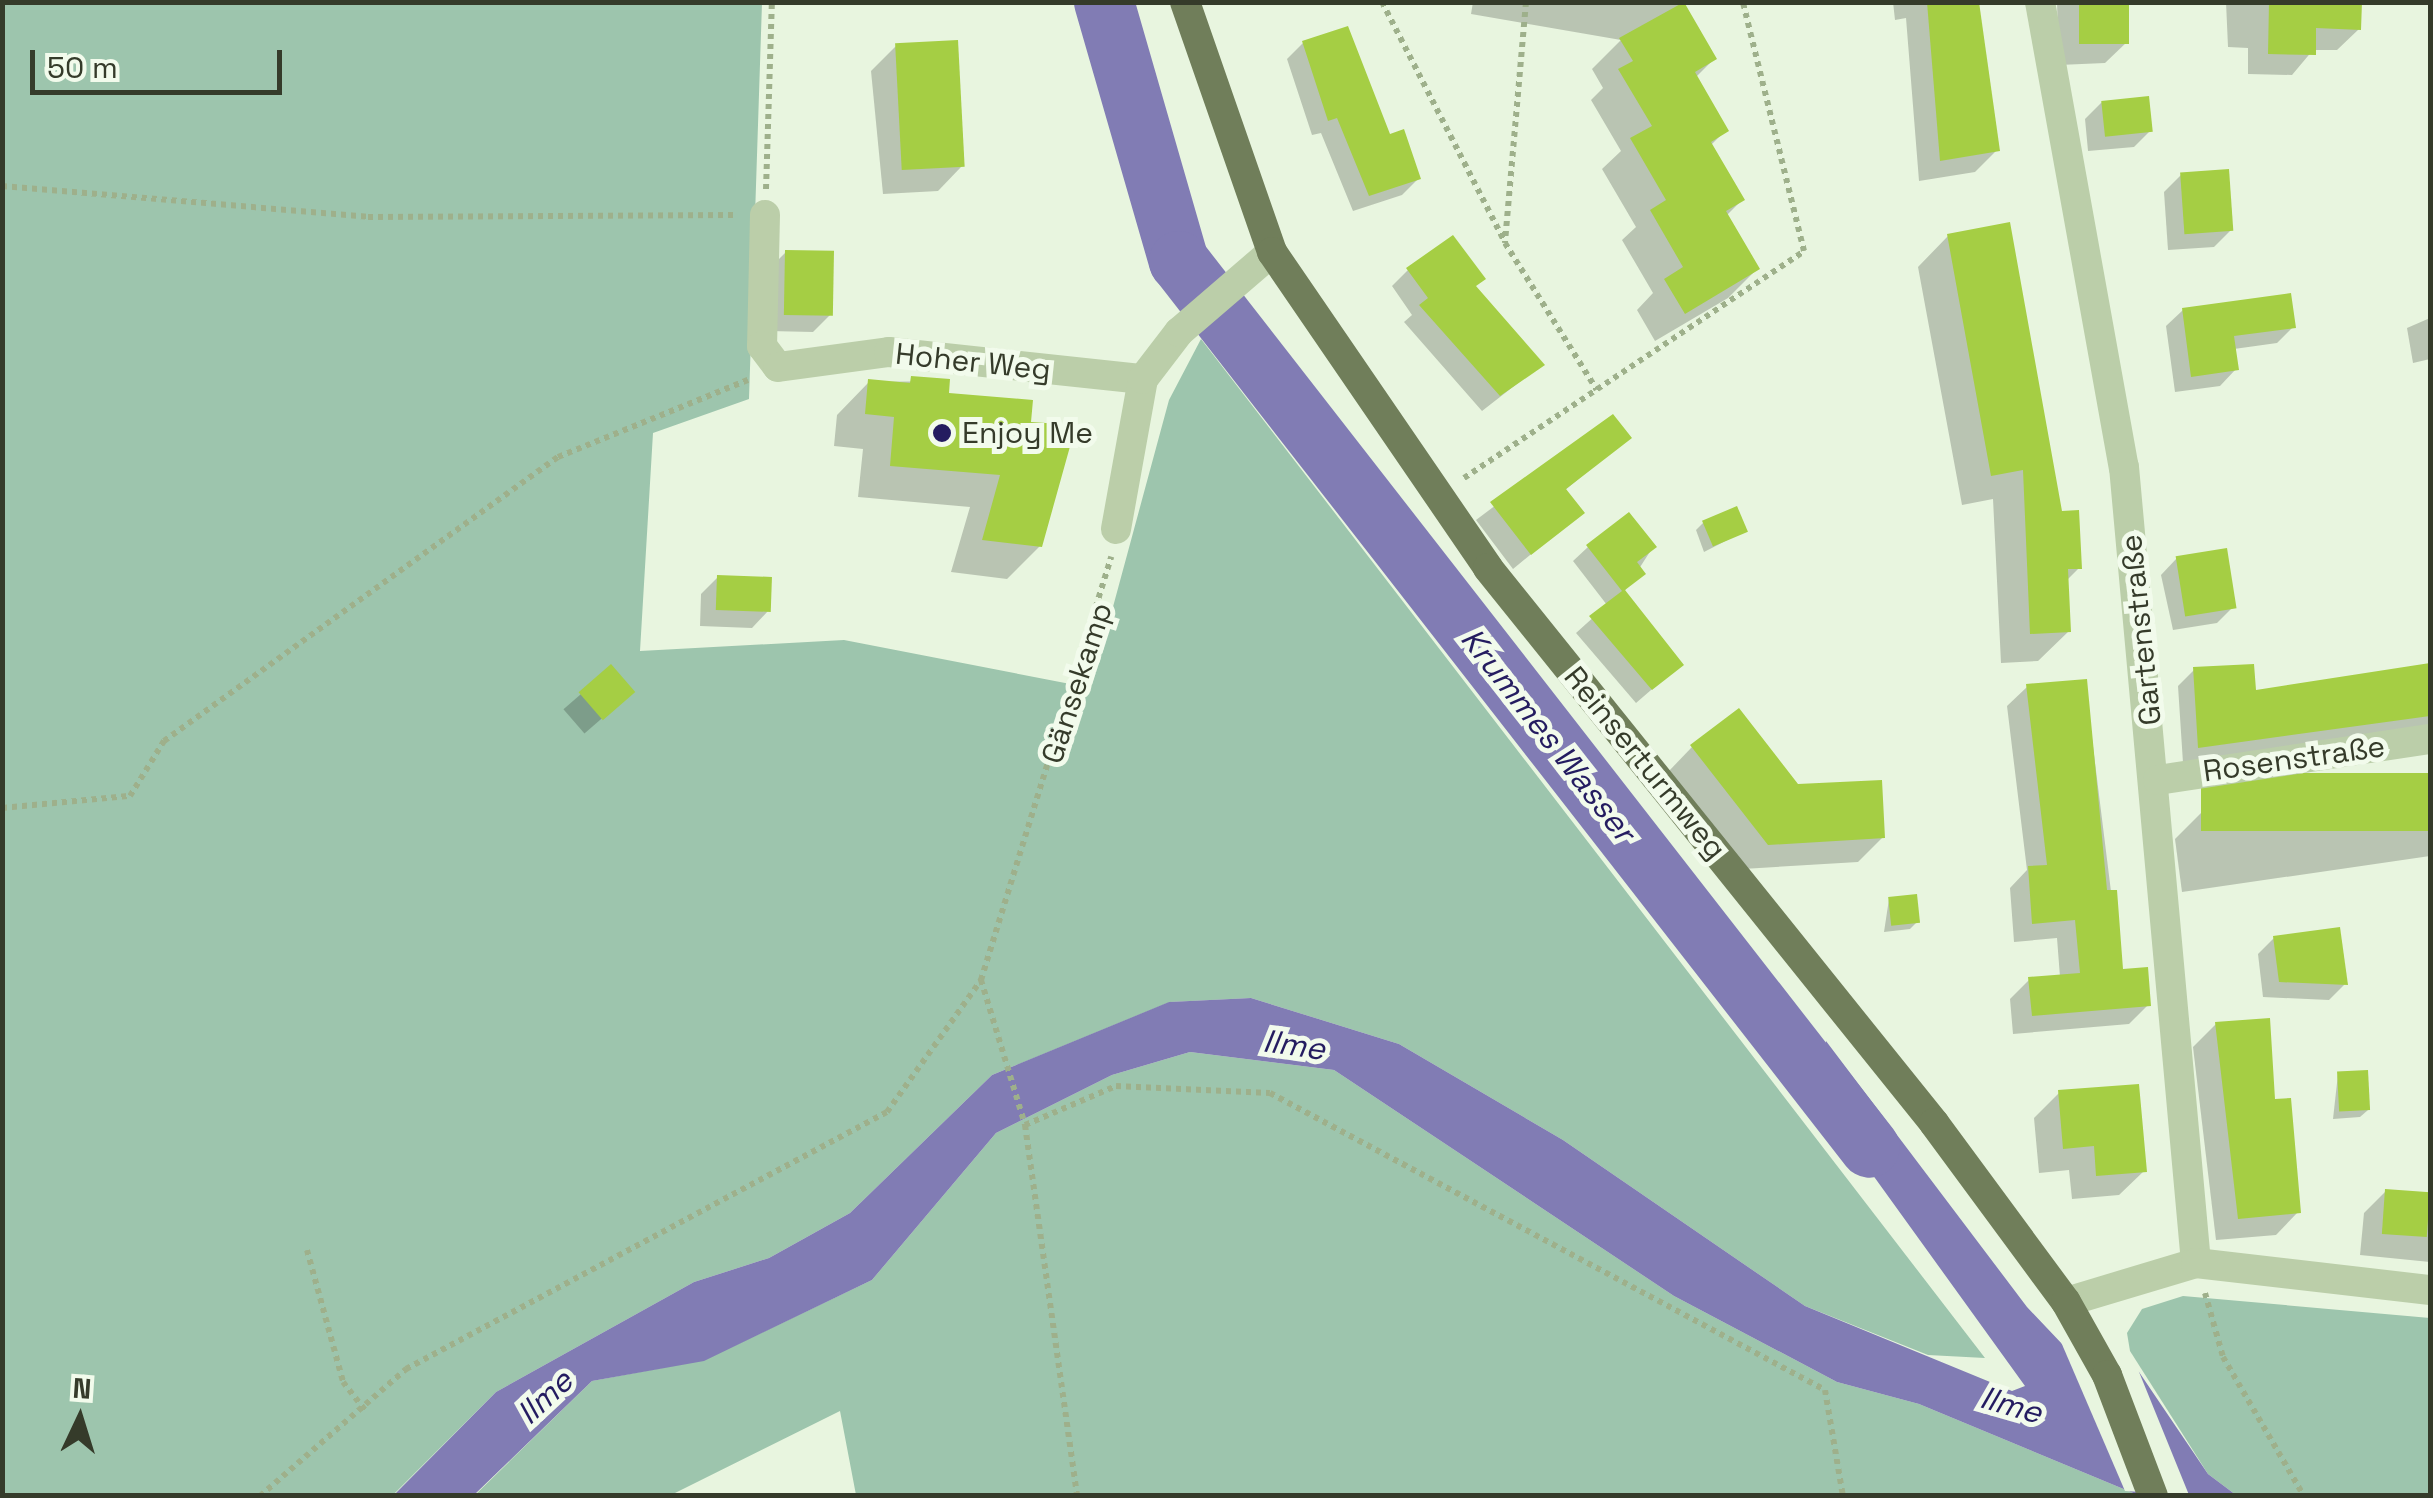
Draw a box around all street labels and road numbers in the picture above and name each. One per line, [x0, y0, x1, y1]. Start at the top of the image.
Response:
street label: Hoher Weg [893, 336, 1053, 388]
street label: Gartenstraße [2113, 533, 2169, 727]
street label: Gänsekamp [1034, 598, 1120, 768]
street label: Reinserturmweg [1556, 660, 1734, 866]
street label: Rosenstraße [2201, 728, 2387, 790]

